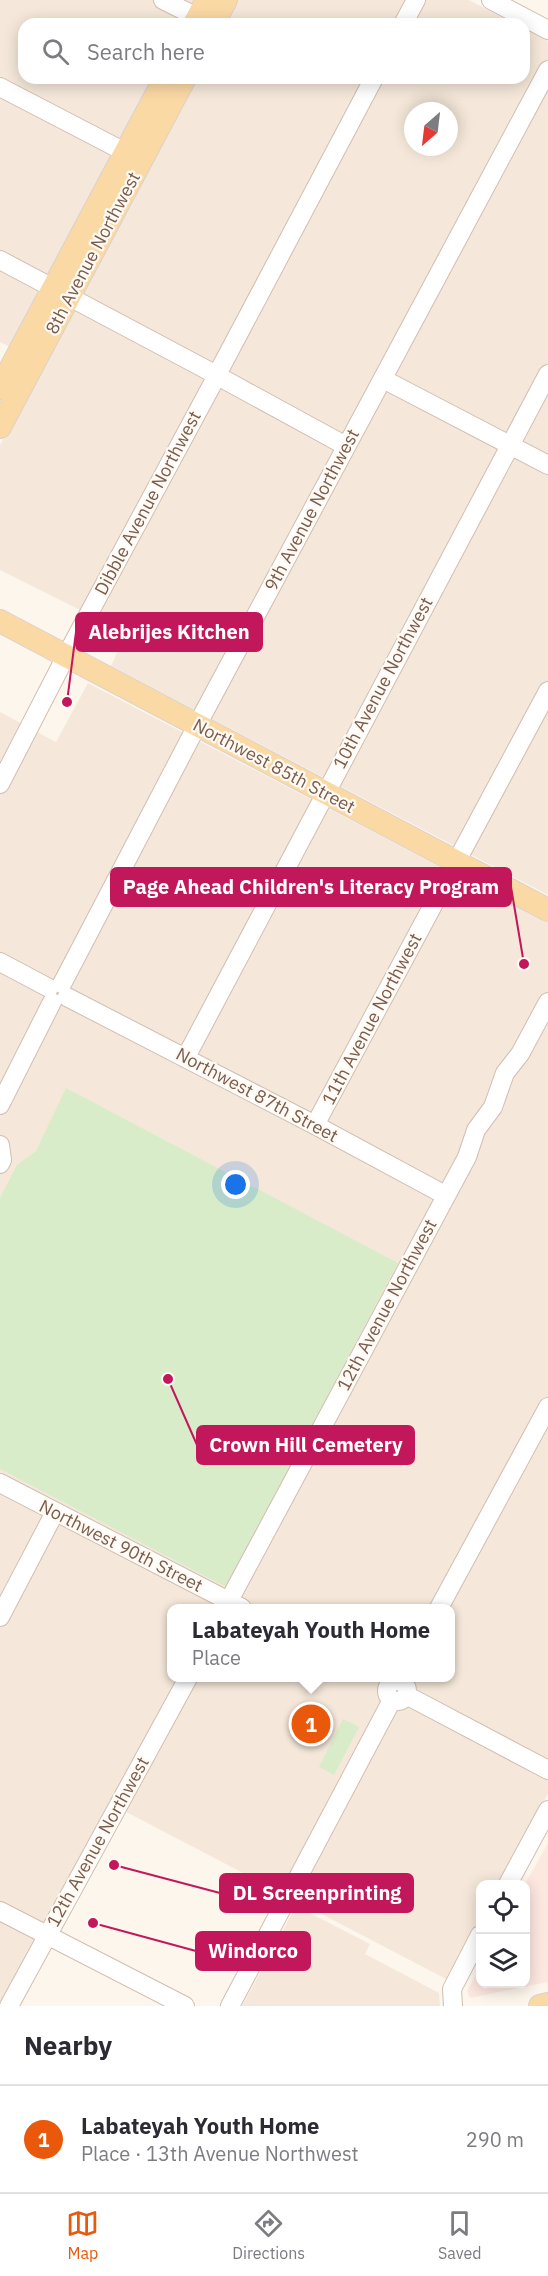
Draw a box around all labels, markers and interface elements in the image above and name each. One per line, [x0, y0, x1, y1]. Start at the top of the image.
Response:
search box [18, 18, 530, 84]
icon: search [39, 35, 72, 68]
text: Search here [87, 37, 205, 66]
north arrow [404, 102, 458, 156]
street label: 8th Avenue Northwest [40, 168, 145, 338]
street label: Dibble Avenue Northwest [89, 407, 206, 599]
street label: 9th Avenue Northwest [259, 425, 364, 595]
street label: 10th Avenue Northwest [328, 593, 438, 773]
callout: Alebrijes Kitchen [76, 613, 262, 651]
text: Alebrijes Kitchen [88, 618, 250, 645]
street label: Northwest 85th Street [189, 713, 359, 818]
callout: Page Ahead Children's Literacy Program [111, 868, 511, 906]
text: Page Ahead Children's Literacy Program [123, 873, 499, 900]
street label: 11th Avenue Northwest [317, 929, 427, 1109]
street label: Northwest 87th Street [172, 1042, 342, 1147]
your location [221, 1170, 250, 1199]
street label: 12th Avenue Northwest [332, 1215, 442, 1395]
callout: Crown Hill Cemetery [197, 1426, 414, 1464]
text: Crown Hill Cemetery [209, 1431, 403, 1458]
street label: Northwest 90th Street [36, 1494, 207, 1597]
popup [167, 1604, 455, 1682]
text: Labateyah Youth Home [192, 1615, 430, 1644]
text: Place [192, 1644, 241, 1671]
pin: 1 [292, 1702, 330, 1746]
street label: 12th Avenue Northwest [41, 1753, 154, 1931]
callout: DL Screenprinting [220, 1874, 413, 1912]
text: DL Screenprinting [233, 1879, 402, 1906]
map controls [476, 1880, 530, 1988]
button: locate [476, 1880, 530, 1934]
callout: Windorco [196, 1932, 310, 1970]
button: layers [476, 1934, 530, 1988]
text: Windorco [208, 1937, 298, 1964]
text: Nearby [24, 2028, 112, 2062]
text: Labateyah Youth Home [81, 2111, 319, 2140]
text: 1 [38, 2126, 50, 2153]
text: 290 m [466, 2126, 524, 2153]
text: Place · 13th Avenue Northwest [81, 2140, 359, 2167]
tab: Map [66, 2207, 99, 2263]
tab: Directions [232, 2207, 305, 2263]
tab: Saved [438, 2207, 482, 2263]

